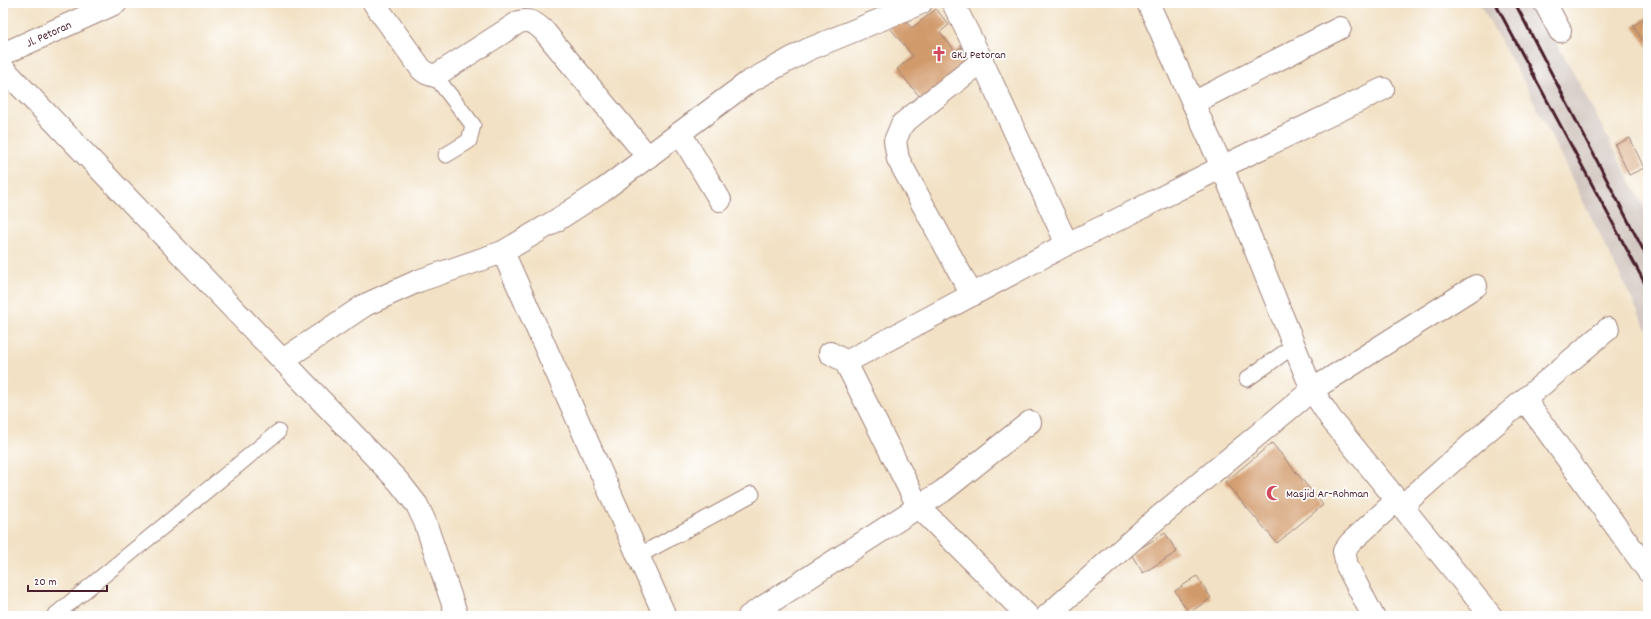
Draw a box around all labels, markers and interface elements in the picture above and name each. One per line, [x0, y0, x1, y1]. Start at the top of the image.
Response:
street label: Jl. Petoran [24, 17, 75, 52]
church icon: GKJ Petoran [930, 45, 948, 63]
place label: GKJ Petoran [951, 47, 1006, 64]
mosque icon: Masjid Ar-Rohman [1265, 484, 1283, 502]
place label: Masjid Ar-Rohman [1286, 486, 1369, 503]
scale bar [28, 567, 107, 593]
text: 20 m [34, 574, 57, 591]

